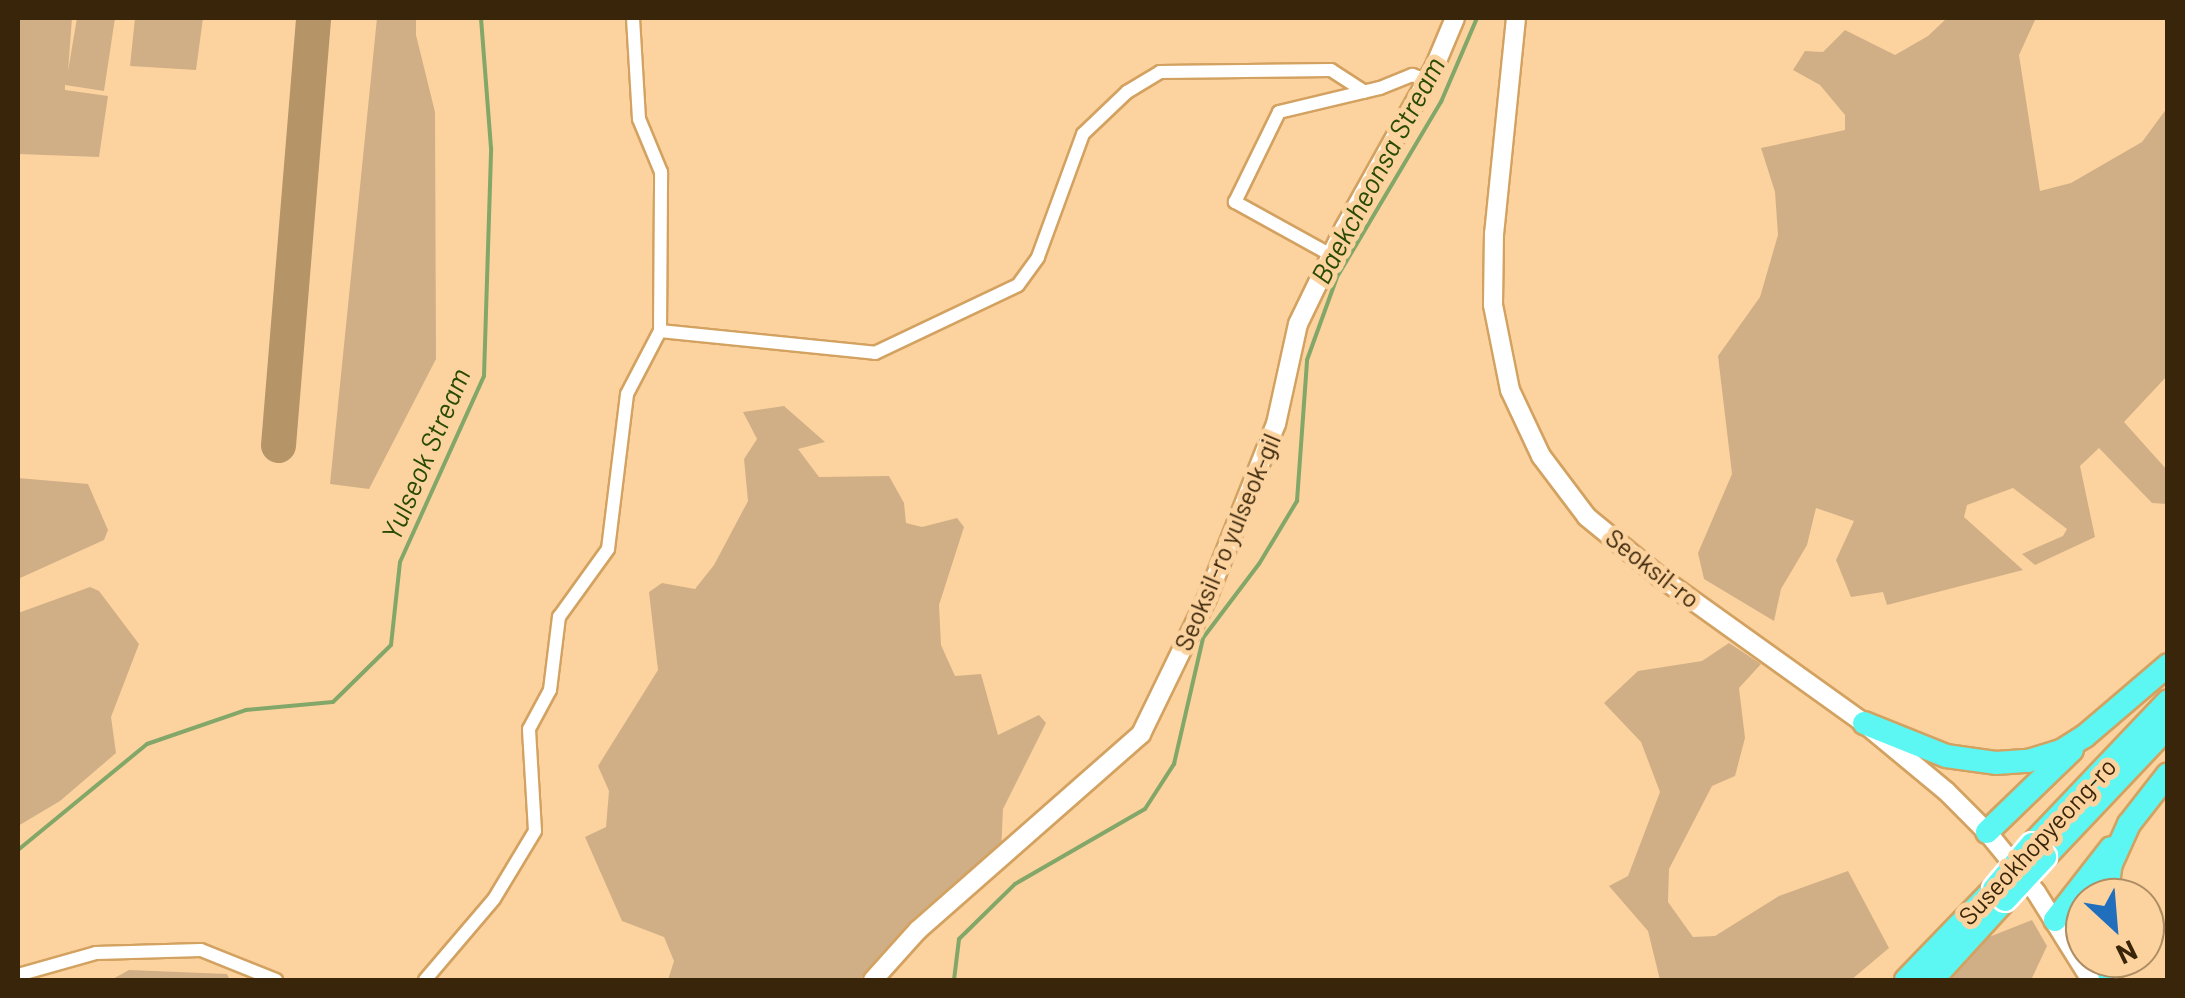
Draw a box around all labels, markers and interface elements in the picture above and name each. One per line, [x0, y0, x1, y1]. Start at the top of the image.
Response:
water label: Baekcheonsa Stream [1303, 51, 1451, 289]
water label: Yulseok Stream [374, 363, 476, 545]
street label: Seoksil-ro yulseok-gil [1168, 429, 1286, 655]
street label: Seoksil-ro [1600, 522, 1706, 614]
street label: Suseokhopyeong-ro [1952, 751, 2122, 931]
north arrow [2065, 878, 2165, 978]
text: N [2111, 934, 2143, 973]

